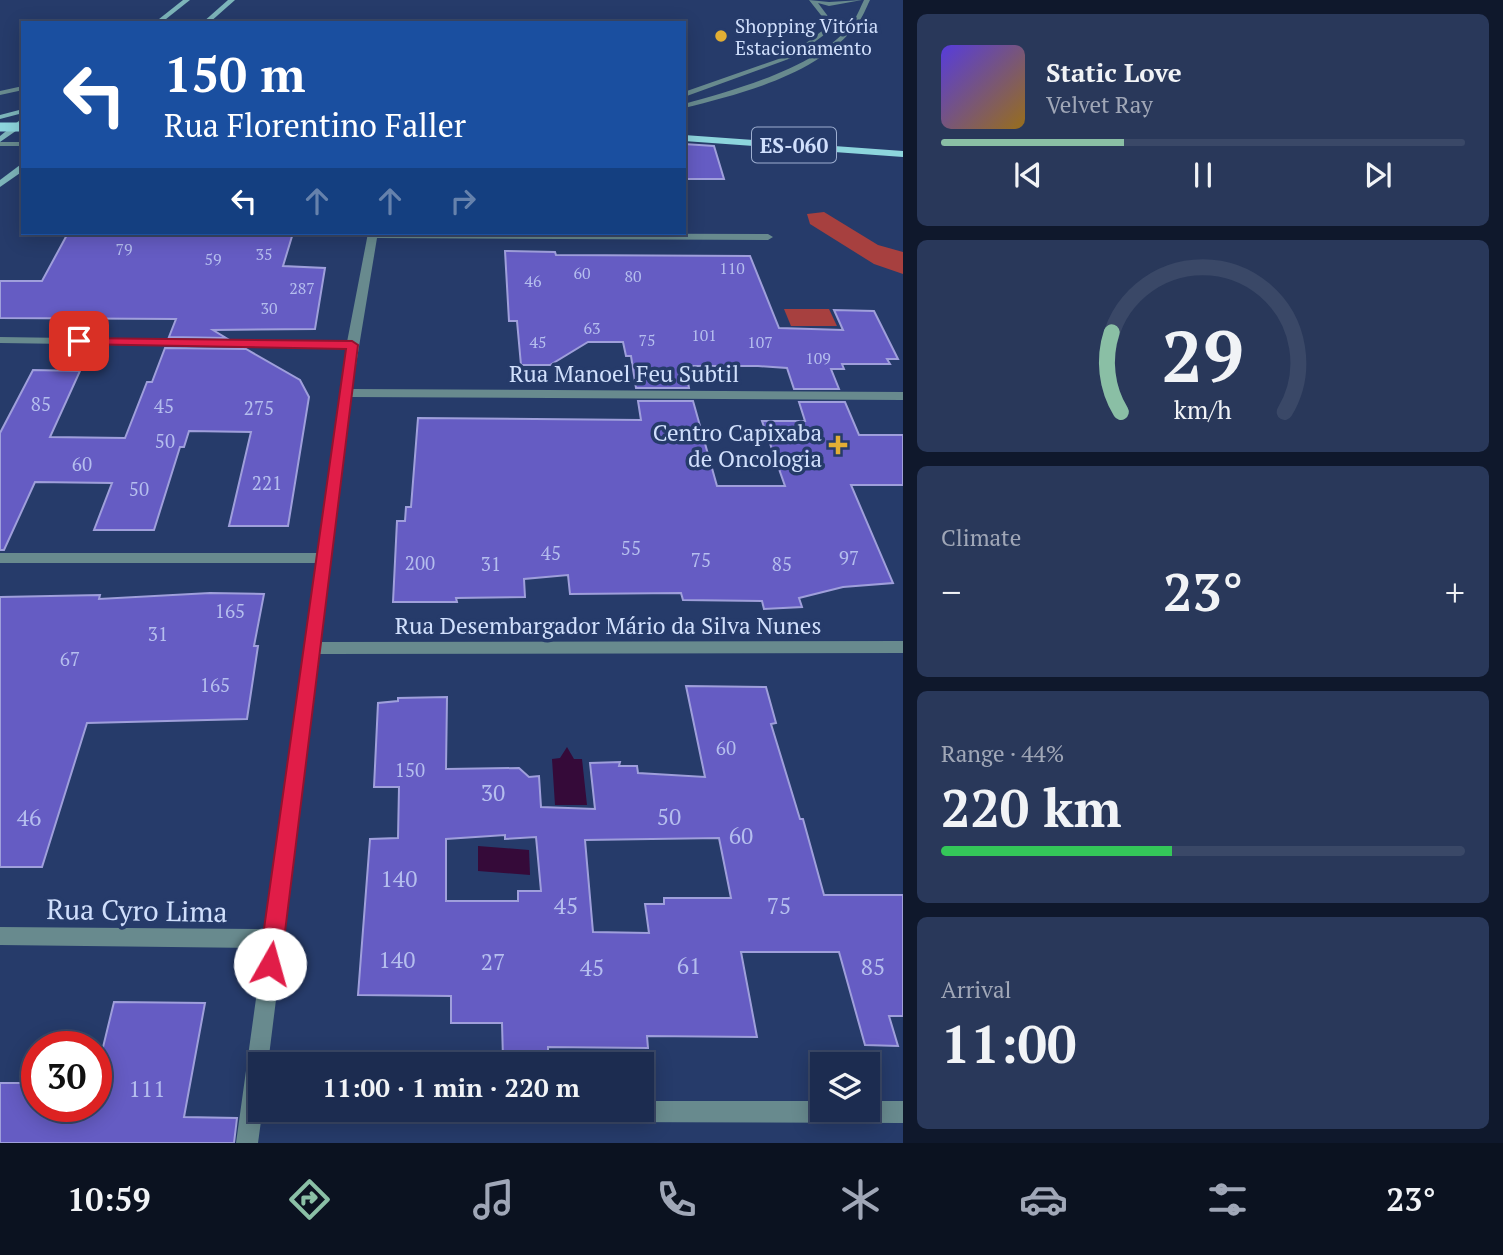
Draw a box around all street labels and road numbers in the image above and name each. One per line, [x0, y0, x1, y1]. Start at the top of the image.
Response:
road number: ES-060 [752, 128, 836, 162]
street label: Rua Manoel Feu Subtil [509, 358, 739, 389]
street label: Rua Desembargador Mário da Silva Nunes [395, 610, 821, 641]
street label: Rua Cyro Lima [46, 890, 228, 930]

